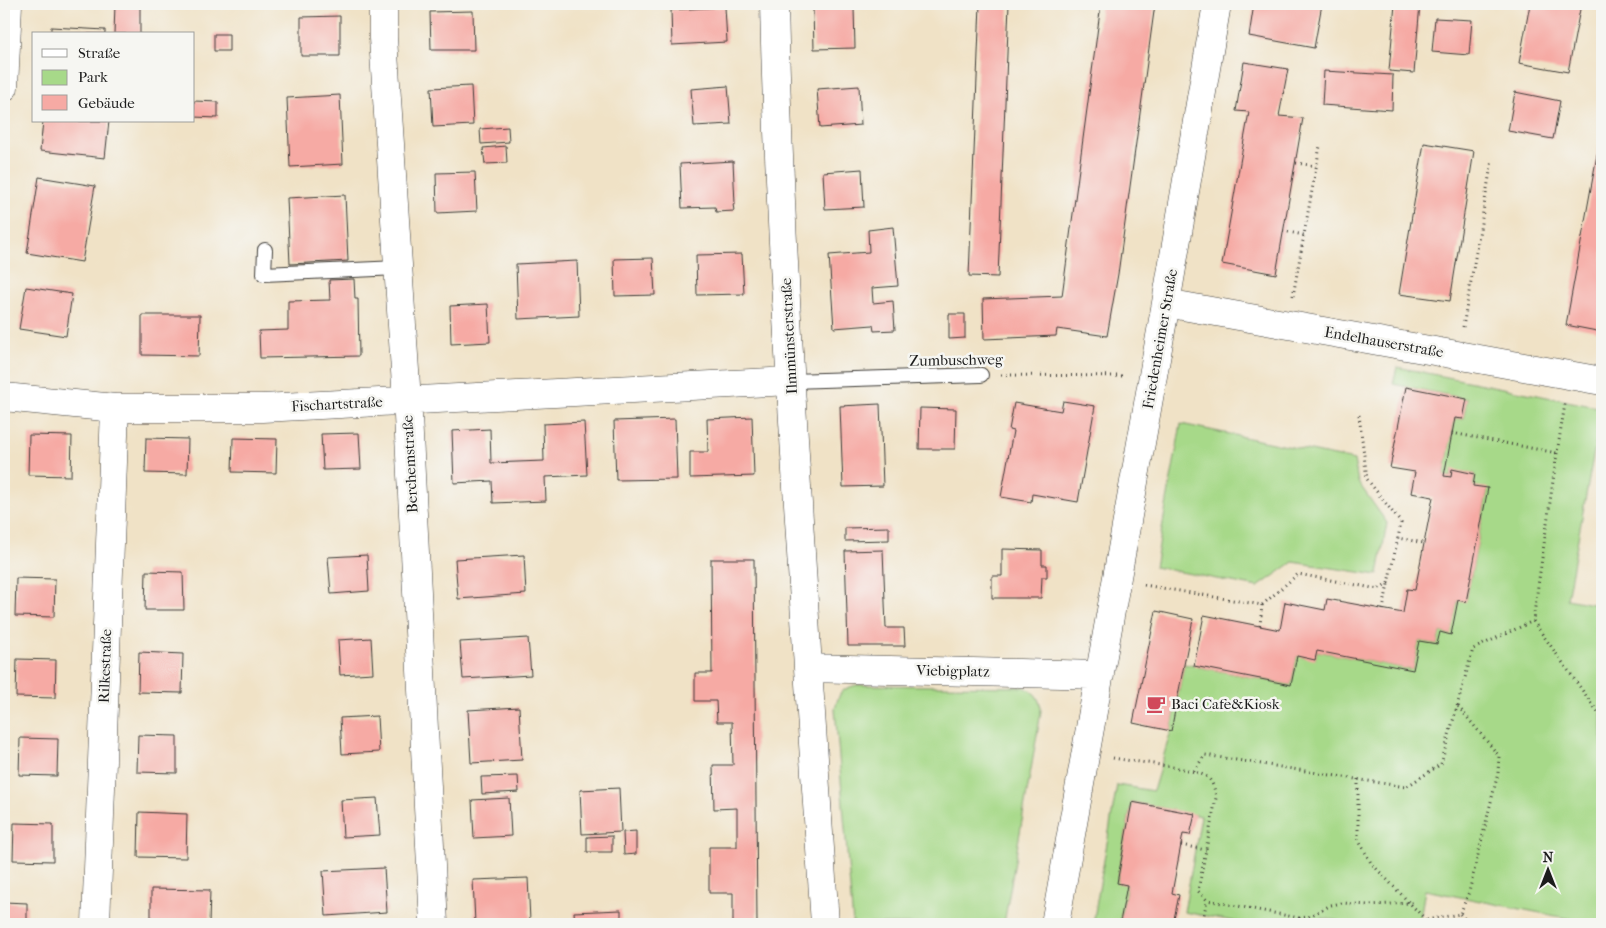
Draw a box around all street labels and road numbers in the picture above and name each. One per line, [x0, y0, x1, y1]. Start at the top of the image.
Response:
street label: Friedenheimer Straße [1139, 267, 1181, 411]
street label: Ilmmünsterstraße [777, 277, 801, 395]
street label: Endelhauserstraße [1323, 323, 1445, 361]
street label: Zumbuschweg [909, 350, 1004, 370]
street label: Fischartstraße [291, 393, 384, 415]
street label: Berchemstraße [398, 414, 422, 513]
street label: Rilkestraße [95, 628, 115, 703]
street label: Viebigplatz [915, 661, 990, 681]

